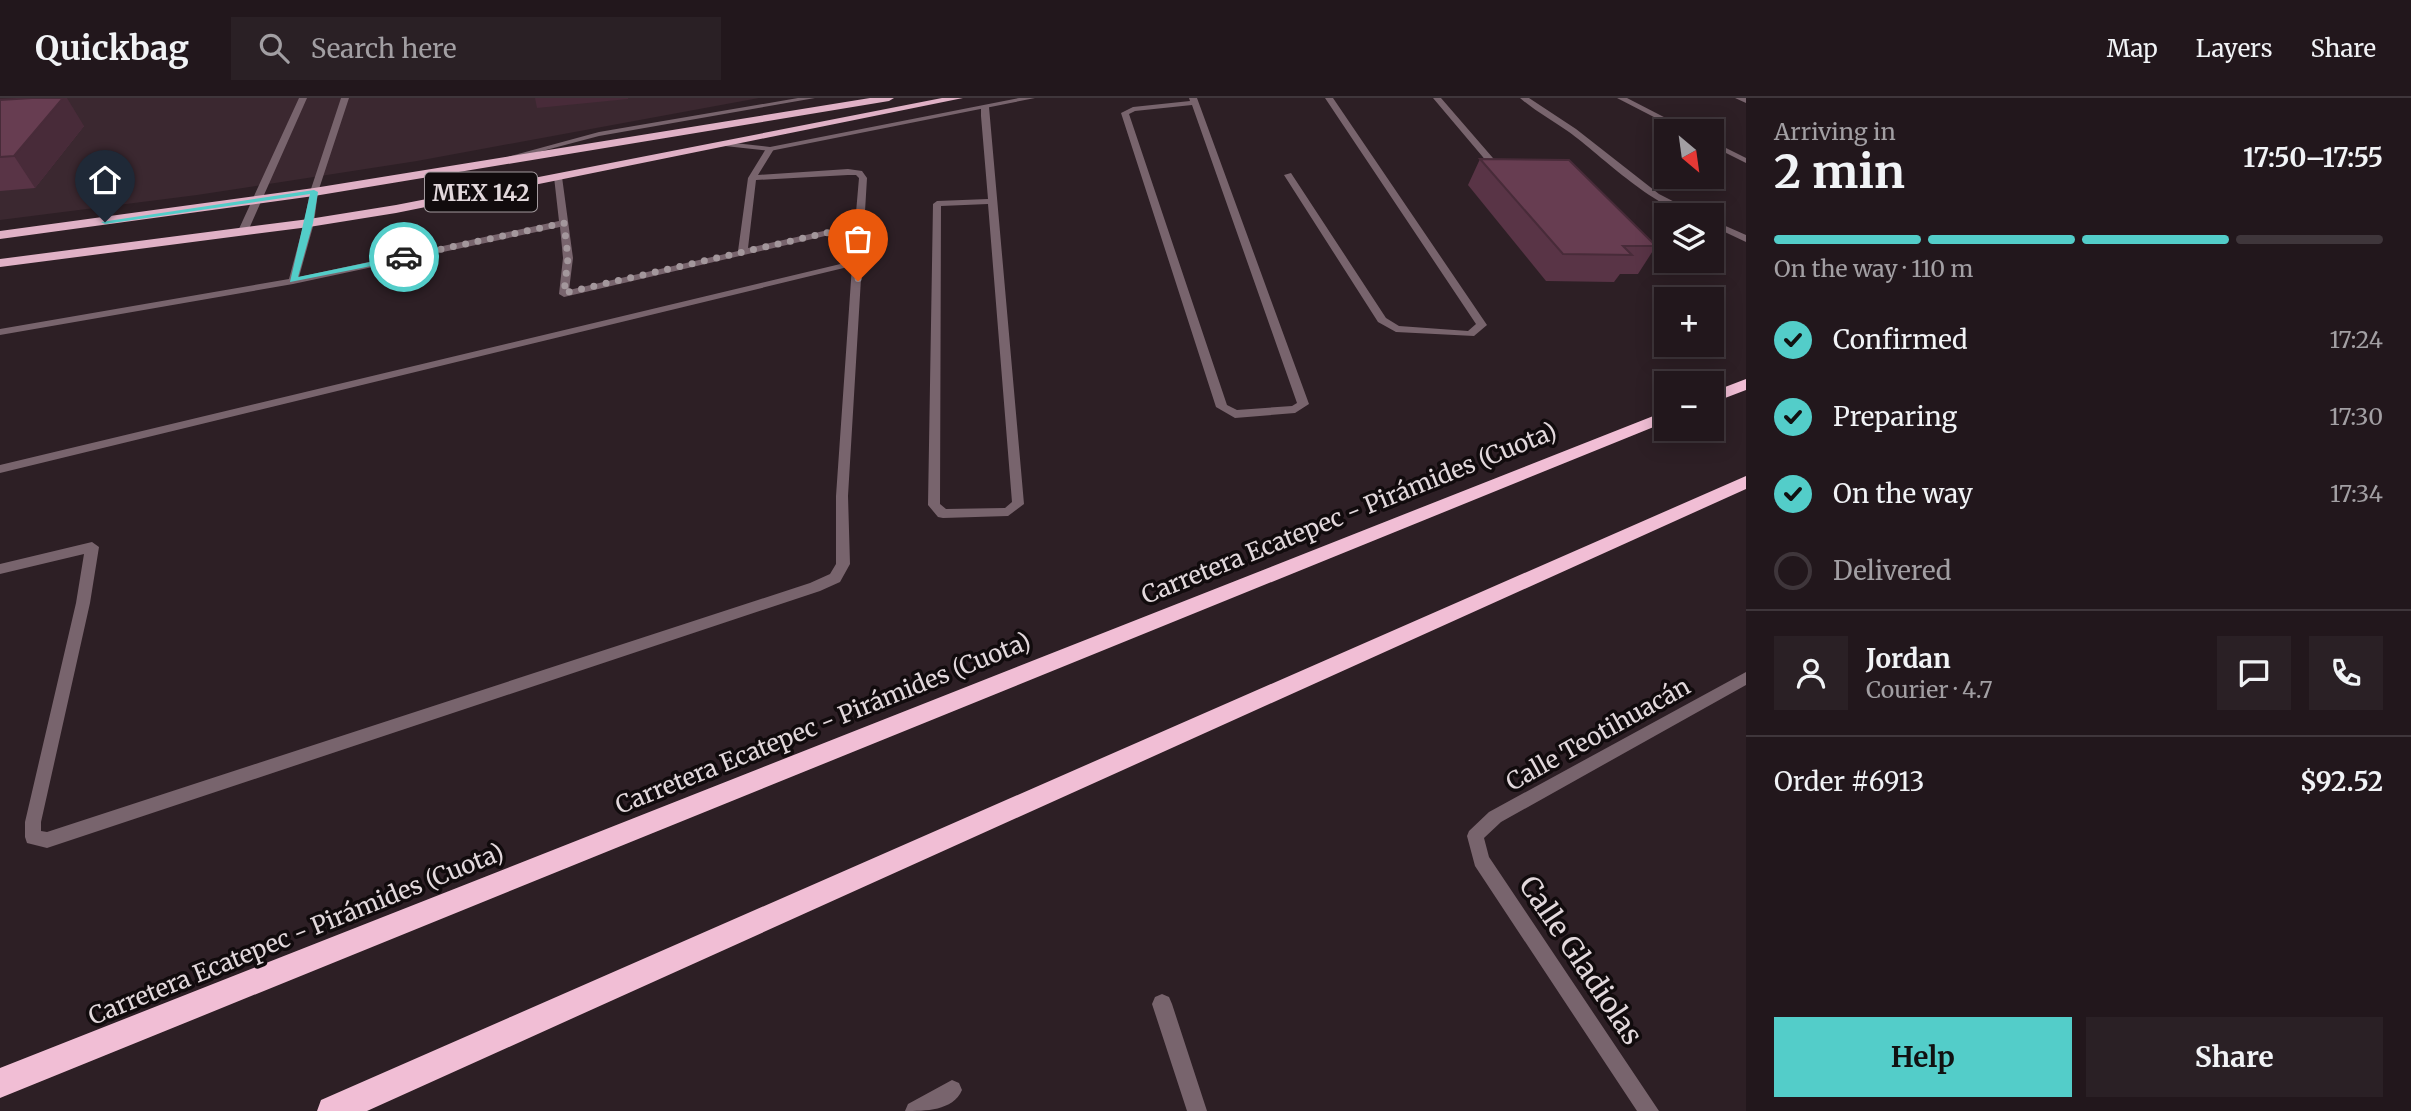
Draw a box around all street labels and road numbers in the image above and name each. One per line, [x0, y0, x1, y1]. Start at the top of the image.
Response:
road number: MEX 142 [425, 172, 537, 212]
street label: Carretera Ecatepec - Pirámides (Cuota) [1137, 415, 1561, 611]
street label: Carretera Ecatepec - Pirámides (Cuota) [611, 625, 1035, 821]
street label: Calle Teotihuacán [1500, 670, 1696, 798]
street label: Carretera Ecatepec - Pirámides (Cuota) [84, 836, 508, 1032]
street label: Calle Gladiolas [1511, 869, 1651, 1051]

